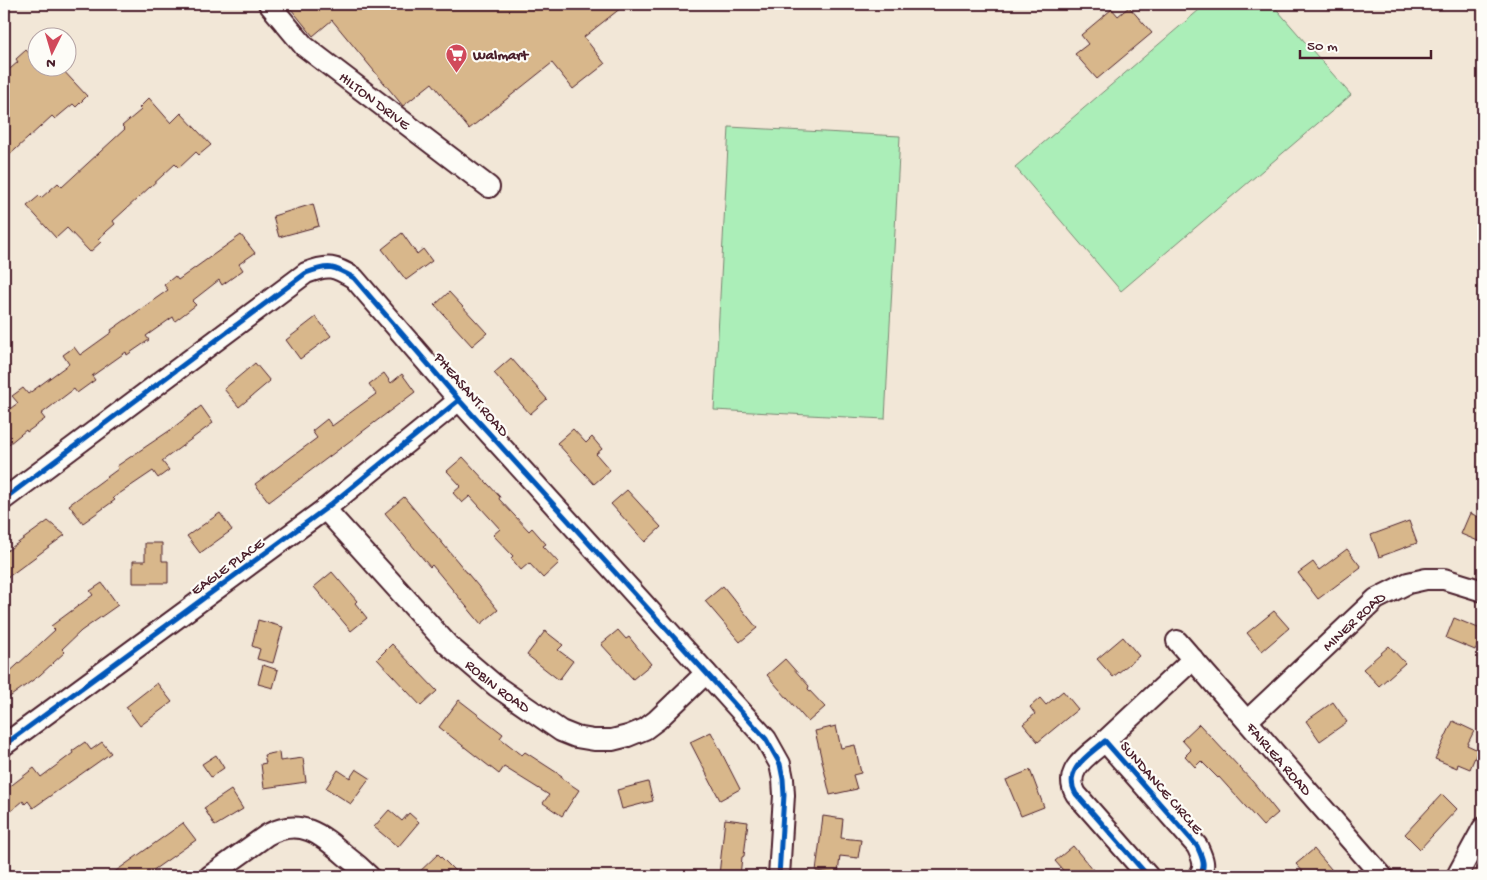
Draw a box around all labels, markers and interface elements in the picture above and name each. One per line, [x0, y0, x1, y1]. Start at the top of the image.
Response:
north arrow [28, 28, 78, 78]
scale bar [1300, 28, 1431, 60]
text: 50 m [1307, 38, 1338, 56]
supermarket icon: Walmart [445, 42, 469, 73]
place label: Walmart [472, 47, 530, 65]
text: N [46, 54, 56, 71]
street label: HILTON DRIVE [335, 69, 414, 135]
street label: PHEASANT ROAD [428, 349, 512, 441]
street label: EAGLE PLACE [188, 535, 269, 600]
street label: MINER ROAD [1319, 589, 1389, 656]
street label: ROBIN ROAD [461, 657, 533, 718]
street label: FAIRLEA ROAD [1241, 719, 1315, 800]
street label: SUNDANCE CIRCLE [1115, 738, 1206, 839]

